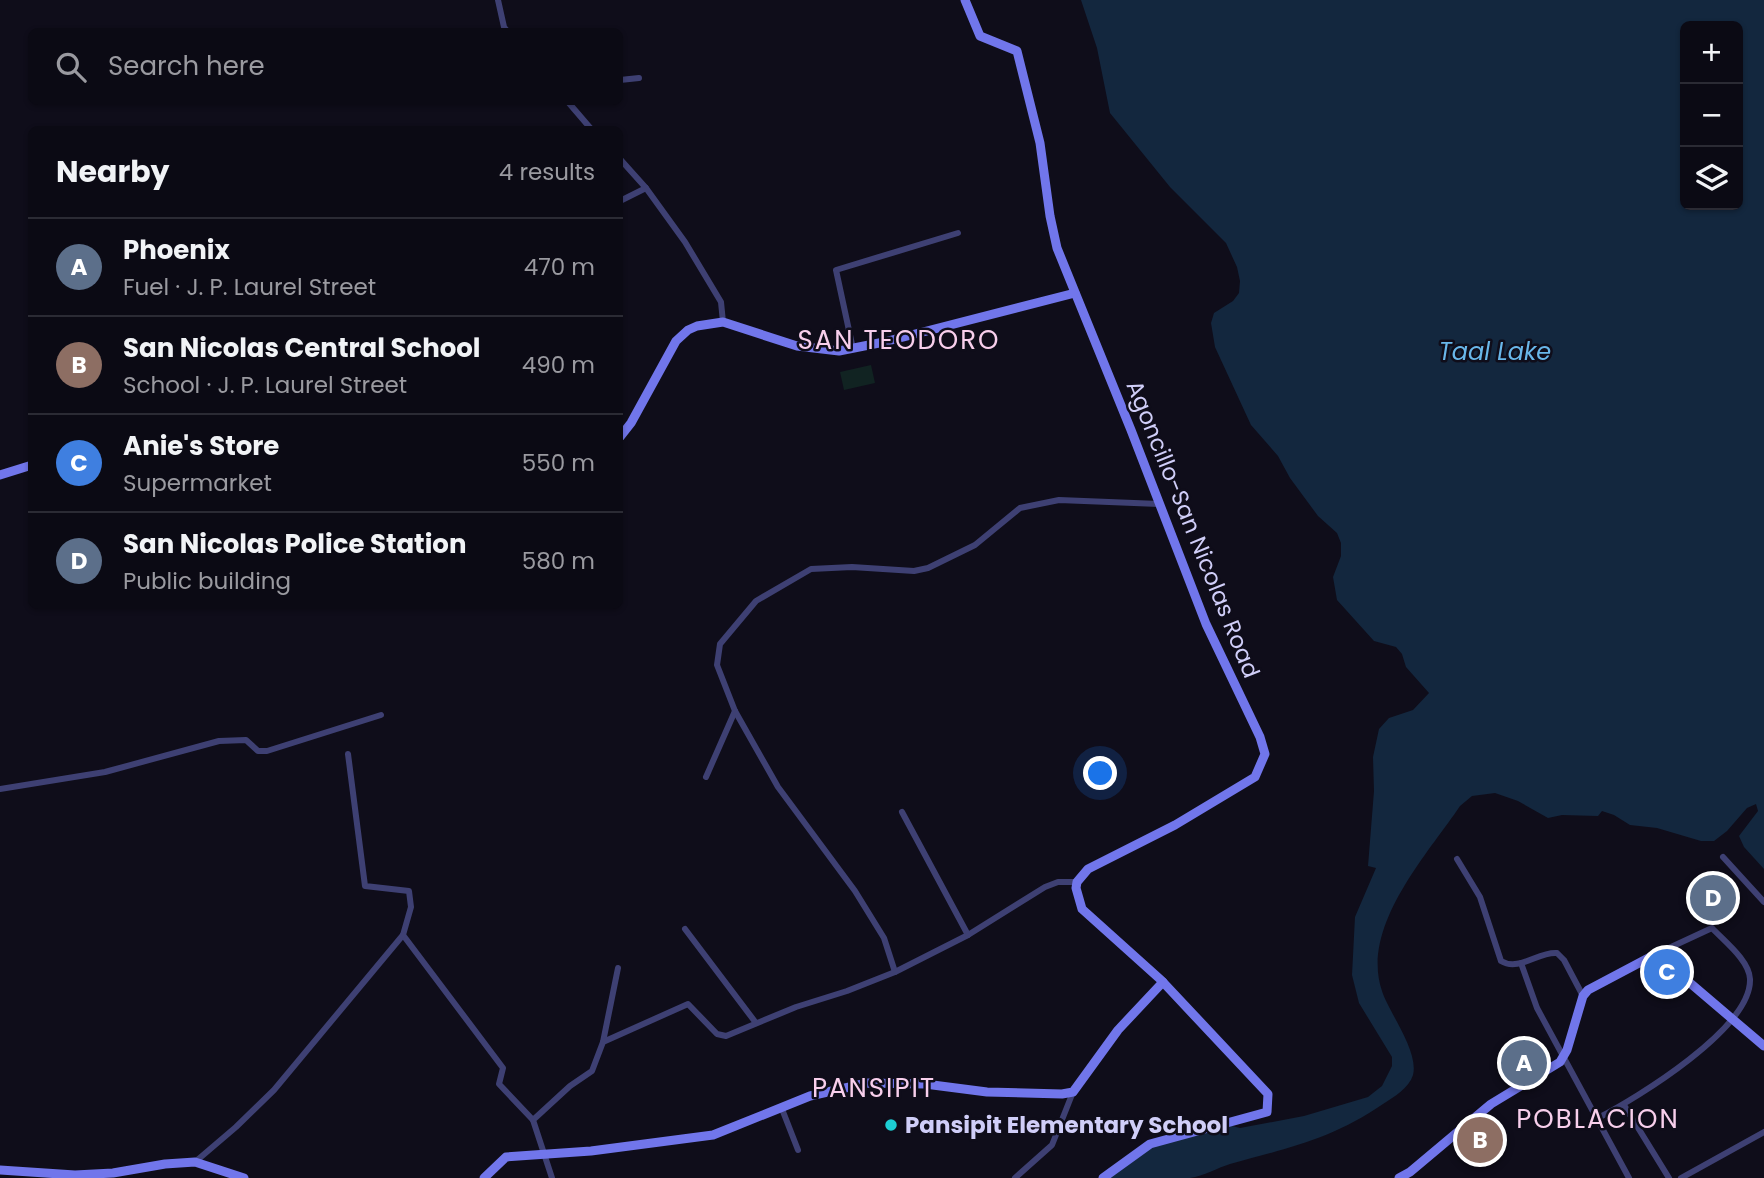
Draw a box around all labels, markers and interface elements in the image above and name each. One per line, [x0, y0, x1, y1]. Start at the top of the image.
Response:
map controls [1680, 21, 1743, 210]
button: + [1680, 21, 1743, 84]
search box [28, 28, 623, 105]
icon: search [52, 48, 90, 86]
text: Search here [108, 48, 265, 84]
button: − [1680, 84, 1743, 147]
button: layers [1680, 147, 1743, 210]
text: Nearby [56, 150, 170, 193]
text: 4 results [499, 156, 595, 188]
text: Phoenix [123, 232, 230, 268]
text: A [71, 251, 87, 283]
text: 470 m [524, 251, 595, 283]
text: Fuel · J. P. Laurel Street [123, 271, 376, 303]
district label: SAN TEODORO [798, 322, 1000, 358]
text: San Nicolas Central School [123, 330, 480, 366]
water label: Taal Lake [1439, 335, 1551, 368]
text: B [71, 349, 87, 381]
text: 490 m [522, 349, 595, 381]
text: School · J. P. Laurel Street [123, 369, 407, 401]
street label: Agoncillo-San Nicolas Road [1119, 375, 1267, 683]
text: Anie's Store [123, 428, 279, 464]
text: C [70, 447, 88, 479]
text: 550 m [522, 447, 595, 479]
text: Supermarket [123, 467, 272, 499]
text: San Nicolas Police Station [123, 526, 466, 562]
text: D [71, 545, 87, 577]
text: 580 m [522, 545, 595, 577]
text: Public building [123, 565, 291, 597]
your location [1083, 756, 1117, 790]
pin: D [1690, 872, 1736, 924]
pin: C [1644, 946, 1690, 998]
pin: A [1501, 1037, 1547, 1089]
district label: PANSIPIT [812, 1070, 936, 1106]
district label: POBLACION [1516, 1101, 1680, 1137]
place label: Pansipit Elementary School [905, 1109, 1228, 1141]
pin: B [1457, 1114, 1503, 1166]
marker: Pansipit Elementary School [883, 1117, 899, 1133]

